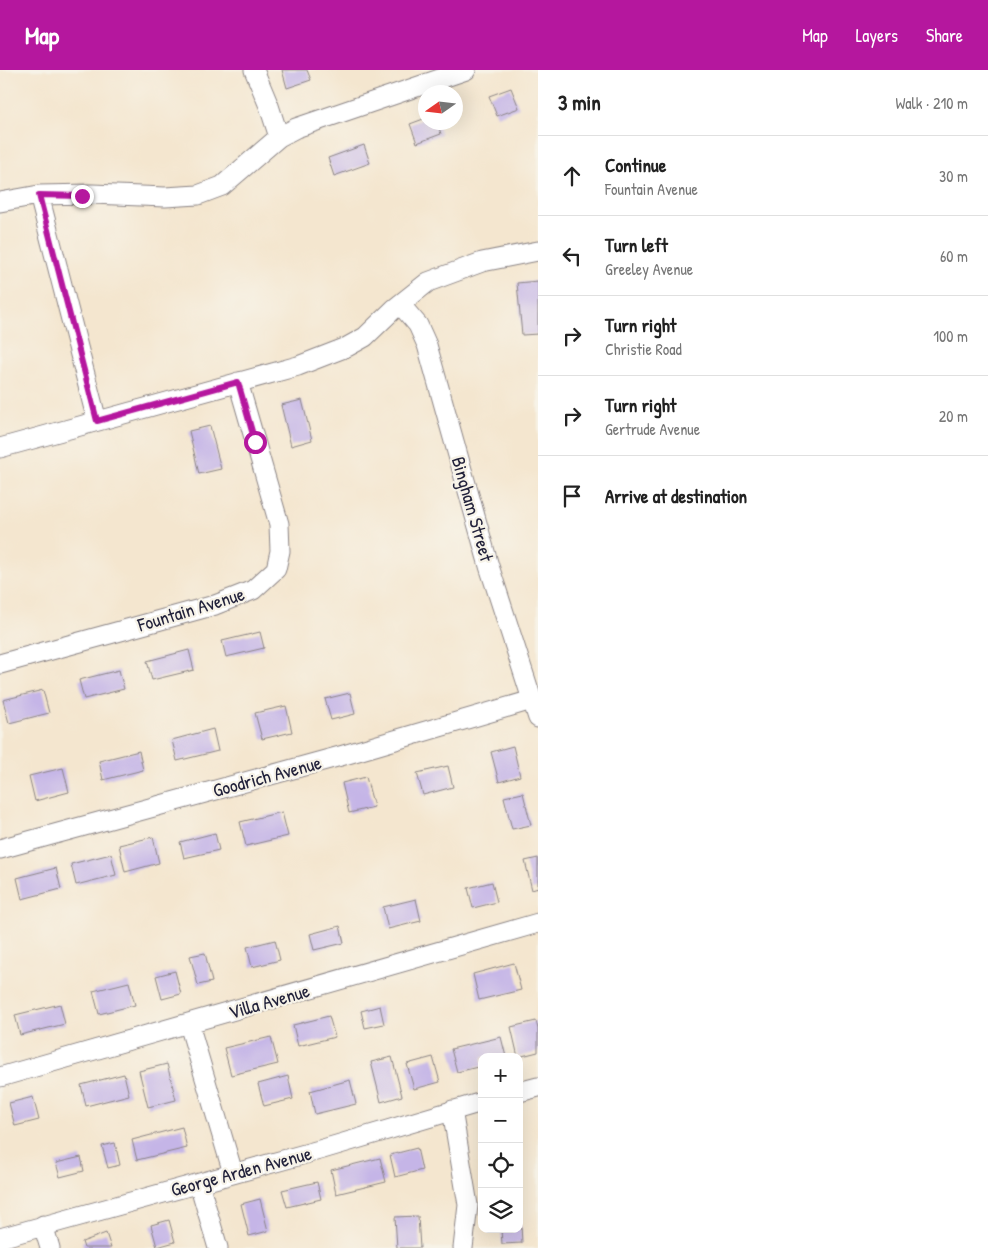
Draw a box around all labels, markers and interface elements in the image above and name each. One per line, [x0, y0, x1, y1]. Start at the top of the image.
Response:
text: Map [25, 19, 59, 51]
text: Map [802, 23, 828, 48]
text: Layers [856, 23, 898, 48]
text: Share [926, 23, 963, 48]
north arrow [418, 85, 463, 130]
text: 3 min [558, 88, 601, 117]
text: Walk · 210 m [895, 92, 968, 114]
text: Continue [605, 152, 666, 178]
icon: ahead [558, 162, 586, 190]
text: 30 m [939, 165, 968, 187]
text: Fountain Avenue [605, 178, 698, 200]
route end [71, 185, 94, 208]
text: Turn left [605, 232, 668, 258]
icon: left [558, 242, 586, 270]
text: 60 m [940, 245, 968, 267]
text: Greeley Avenue [605, 258, 693, 280]
text: Turn right [605, 312, 676, 338]
icon: right [558, 322, 586, 350]
text: 100 m [933, 325, 968, 347]
text: Christie Road [605, 338, 682, 360]
text: Turn right [605, 392, 676, 418]
icon: right [558, 402, 586, 430]
text: 20 m [939, 405, 968, 427]
text: Gertrude Avenue [605, 418, 700, 440]
route start [244, 431, 267, 454]
street label: Bingham Street [446, 454, 500, 565]
icon: arrive [558, 482, 586, 510]
text: Arrive at destination [605, 483, 747, 509]
street label: Fountain Avenue [133, 580, 248, 638]
street label: Goodrich Avenue [210, 749, 325, 803]
street label: Villa Avenue [225, 977, 313, 1025]
map controls [478, 1053, 523, 1233]
button: + [478, 1053, 523, 1098]
button: − [478, 1098, 523, 1143]
street label: George Arden Avenue [168, 1140, 315, 1202]
button: locate [478, 1143, 523, 1188]
button: layers [478, 1188, 523, 1233]

